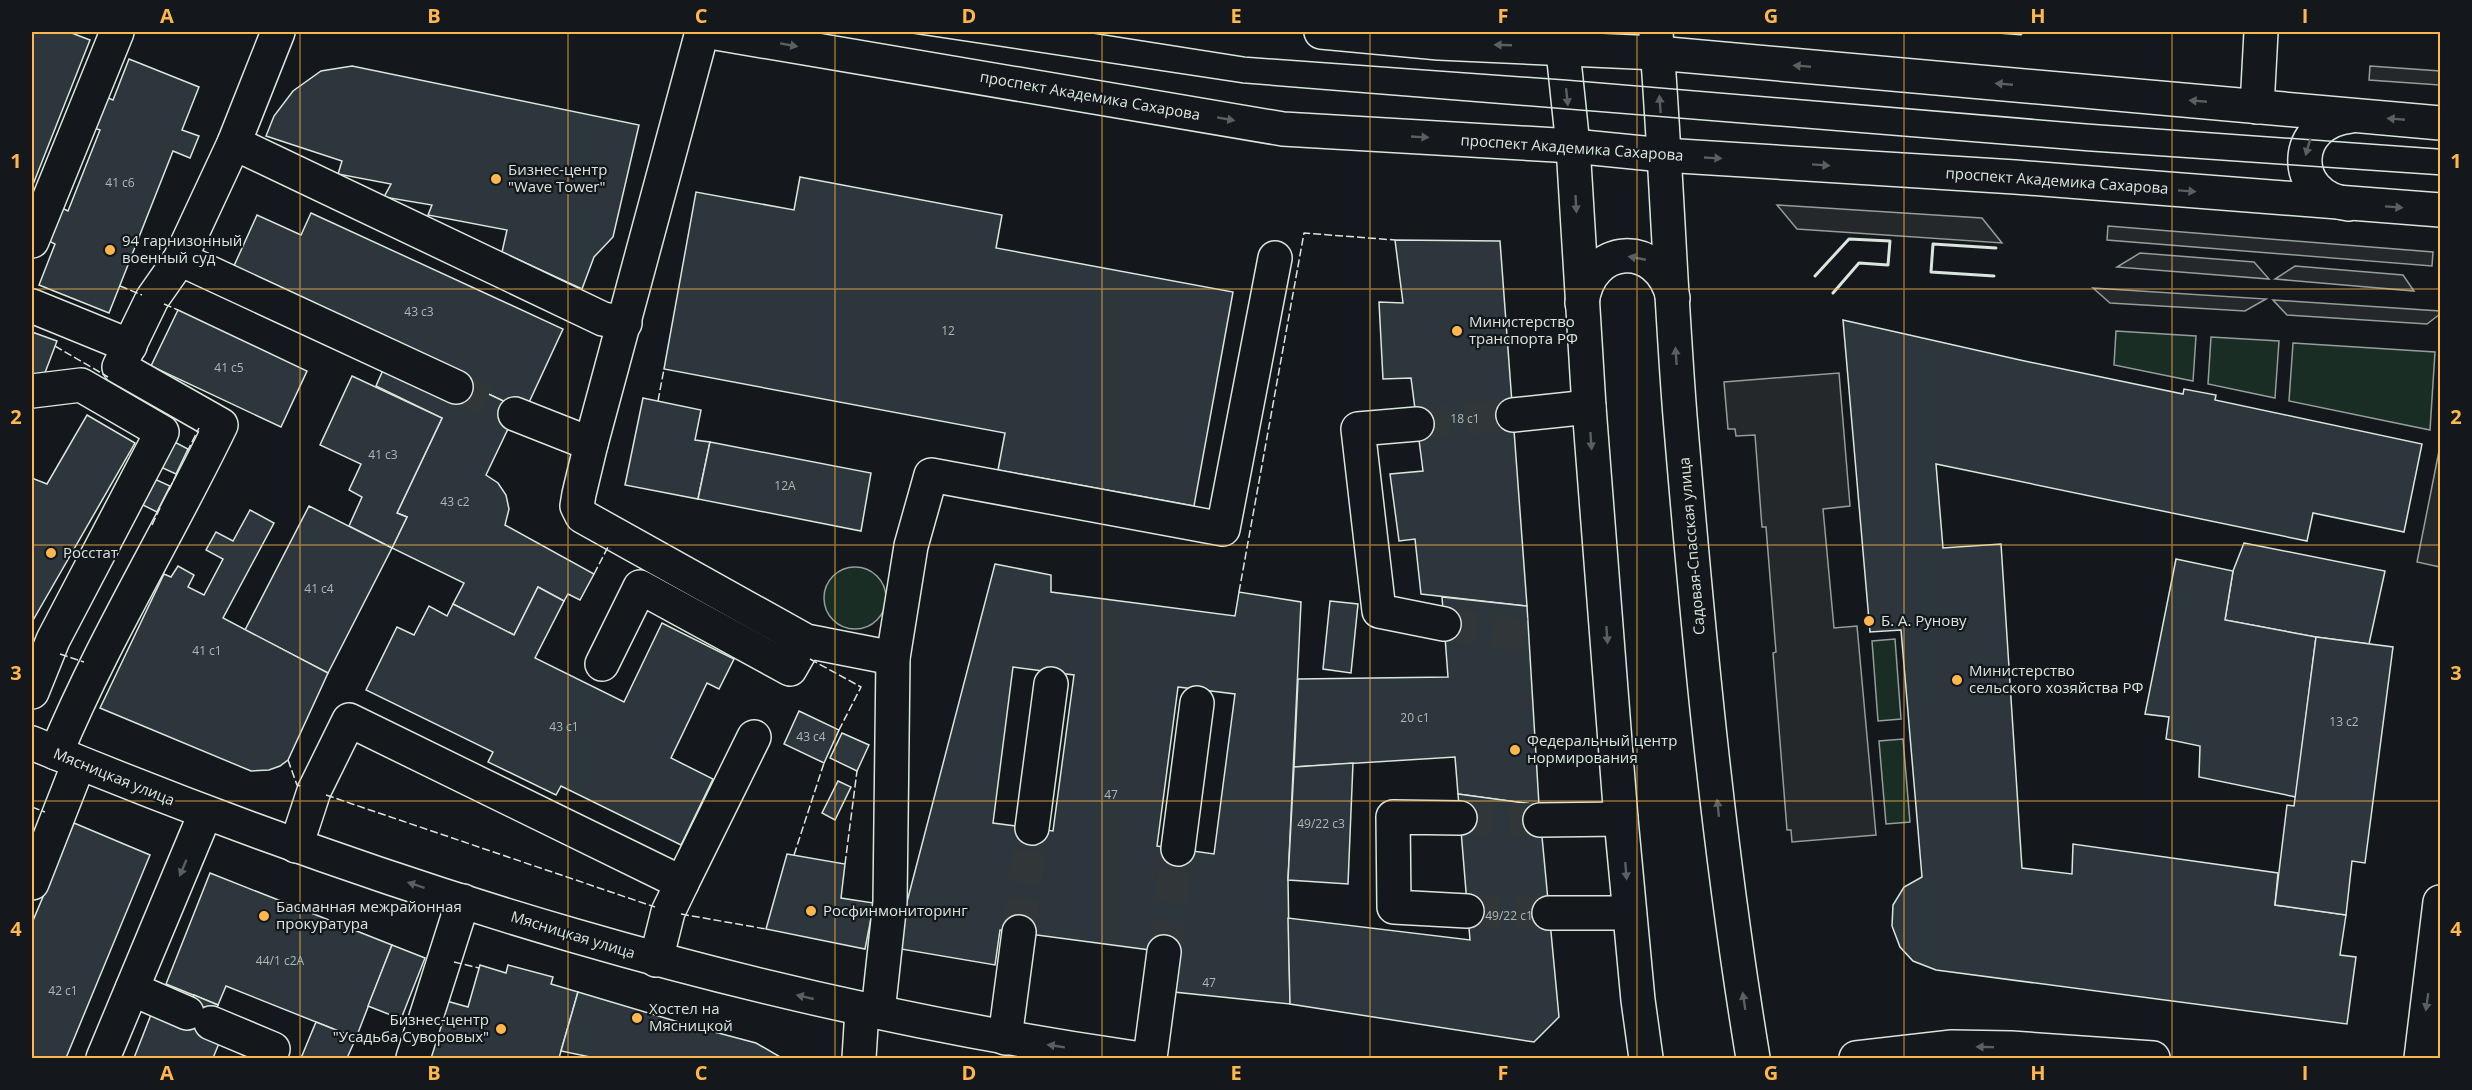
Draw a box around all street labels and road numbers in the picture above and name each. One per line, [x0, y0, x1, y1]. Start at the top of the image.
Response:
street label: проспект Академика Сахарова [978, 66, 1202, 124]
street label: проспект Академика Сахарова [1460, 129, 1684, 165]
street label: проспект Академика Сахарова [1945, 162, 2169, 198]
street label: Садовая-Спасская улица [1673, 456, 1709, 636]
street label: Мясницкая улица [51, 743, 178, 810]
street label: Мясницкая улица [509, 906, 638, 962]

